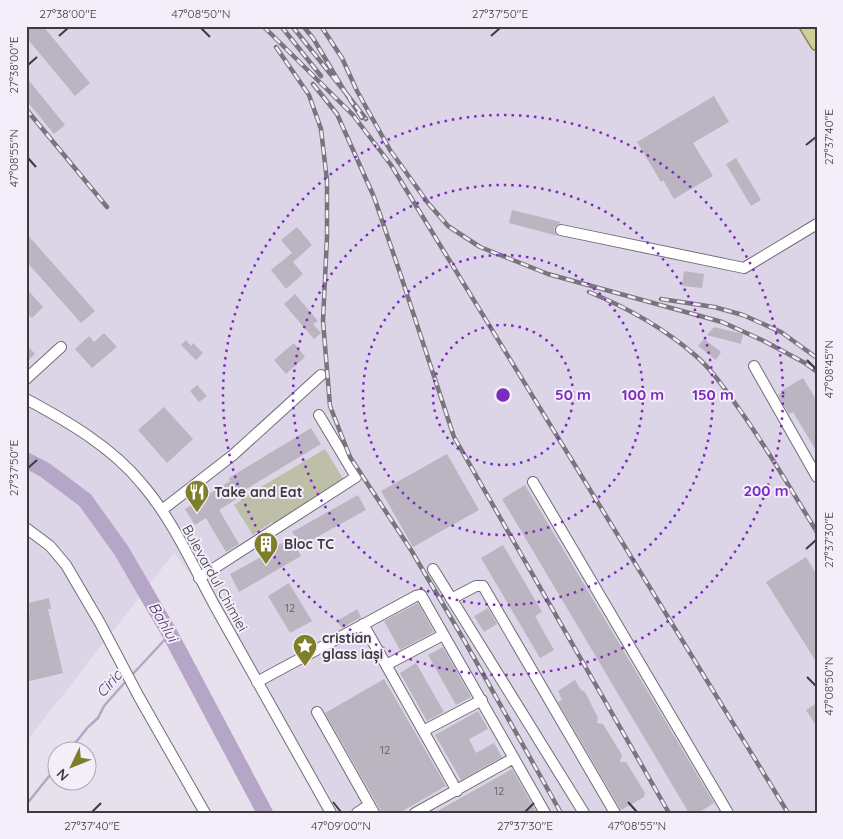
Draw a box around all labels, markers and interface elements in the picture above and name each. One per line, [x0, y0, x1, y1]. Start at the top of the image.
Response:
text: 27°38'00"E [39, 6, 97, 21]
text: 47°08'50"N [171, 6, 231, 21]
text: 27°37'50"E [472, 6, 528, 21]
text: 27°38'00"E [6, 36, 21, 94]
text: 27°37'40"E [821, 109, 836, 165]
text: 47°08'55"N [6, 129, 21, 187]
text: 47°08'45"N [821, 340, 836, 398]
text: 50 m [555, 385, 591, 404]
text: 100 m [622, 385, 664, 404]
text: 150 m [692, 385, 734, 404]
centre of rings [494, 386, 512, 404]
text: 27°37'50"E [6, 440, 21, 496]
restaurant icon: Take and Eat [184, 479, 210, 513]
text: 200 m [744, 481, 789, 500]
place label: Take and Eat [214, 483, 303, 501]
text: 27°37'30"E [821, 512, 836, 568]
street label: Bulevardul Chimiei [178, 521, 252, 635]
building icon: Bloc TC [253, 531, 279, 565]
place label: Bloc TC [284, 535, 334, 553]
water label: Bahlui [145, 599, 183, 646]
house number: 12 [285, 601, 295, 615]
place label: cristian glass iași [322, 629, 383, 664]
place icon: cristian glass iași [292, 633, 318, 667]
text: 47°08'50"N [821, 656, 836, 716]
water label: Ciric [92, 665, 126, 701]
north arrow [48, 742, 98, 792]
house number: 12 [380, 743, 390, 757]
text: N [52, 765, 73, 785]
house number: 12 [494, 784, 504, 798]
text: 27°37'40"E [64, 818, 120, 833]
text: 47°09'00"N [311, 818, 371, 833]
text: 27°37'30"E [497, 818, 553, 833]
text: 47°08'55"N [608, 818, 666, 833]

